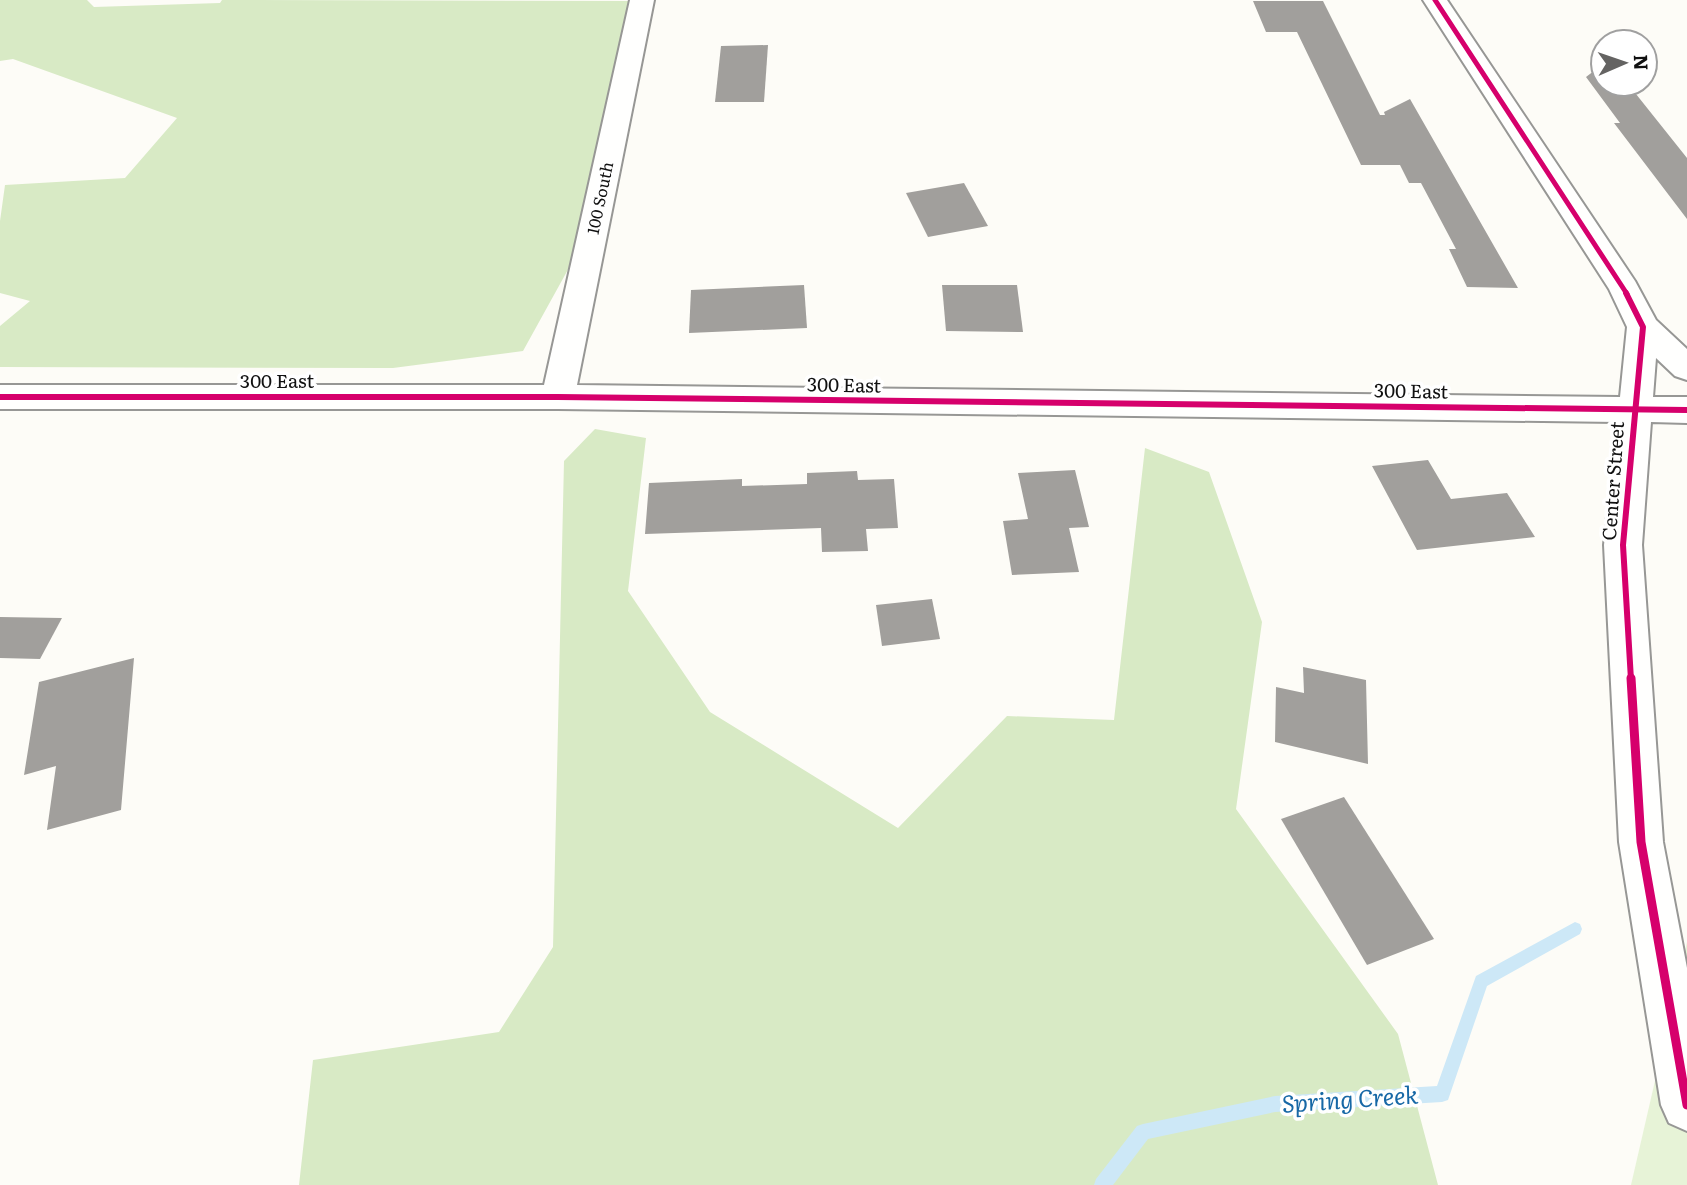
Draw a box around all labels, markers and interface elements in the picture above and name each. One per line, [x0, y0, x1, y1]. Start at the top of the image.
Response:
north arrow [1589, 28, 1659, 98]
text: N [1628, 54, 1656, 71]
street label: 100 South [580, 159, 619, 236]
street label: 300 East [240, 366, 314, 394]
street label: 300 East [807, 369, 882, 399]
street label: 300 East [1374, 375, 1449, 405]
street label: Center Street [1594, 420, 1630, 541]
water label: Spring Creek [1281, 1075, 1420, 1120]

